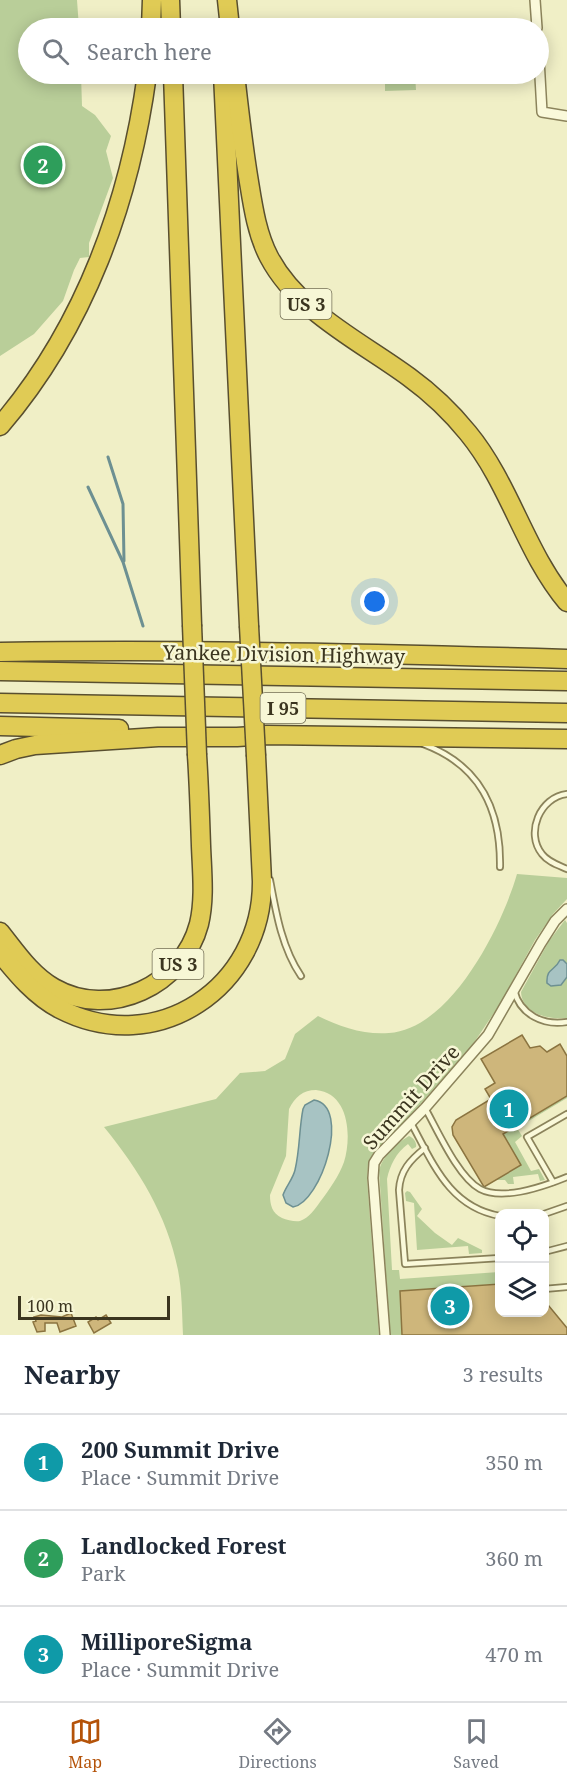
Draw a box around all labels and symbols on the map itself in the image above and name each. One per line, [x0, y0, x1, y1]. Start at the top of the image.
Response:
pin: 2 [24, 142, 63, 188]
road number: US 3 [280, 289, 332, 319]
your location [360, 587, 389, 616]
street label: Yankee Division Highway [162, 638, 406, 670]
road number: I 95 [260, 693, 306, 723]
road number: US 3 [152, 949, 204, 979]
street label: Summit Drive [357, 1039, 465, 1155]
pin: 1 [490, 1086, 528, 1132]
pin: 3 [430, 1284, 470, 1328]
scale bar [18, 1293, 170, 1320]

